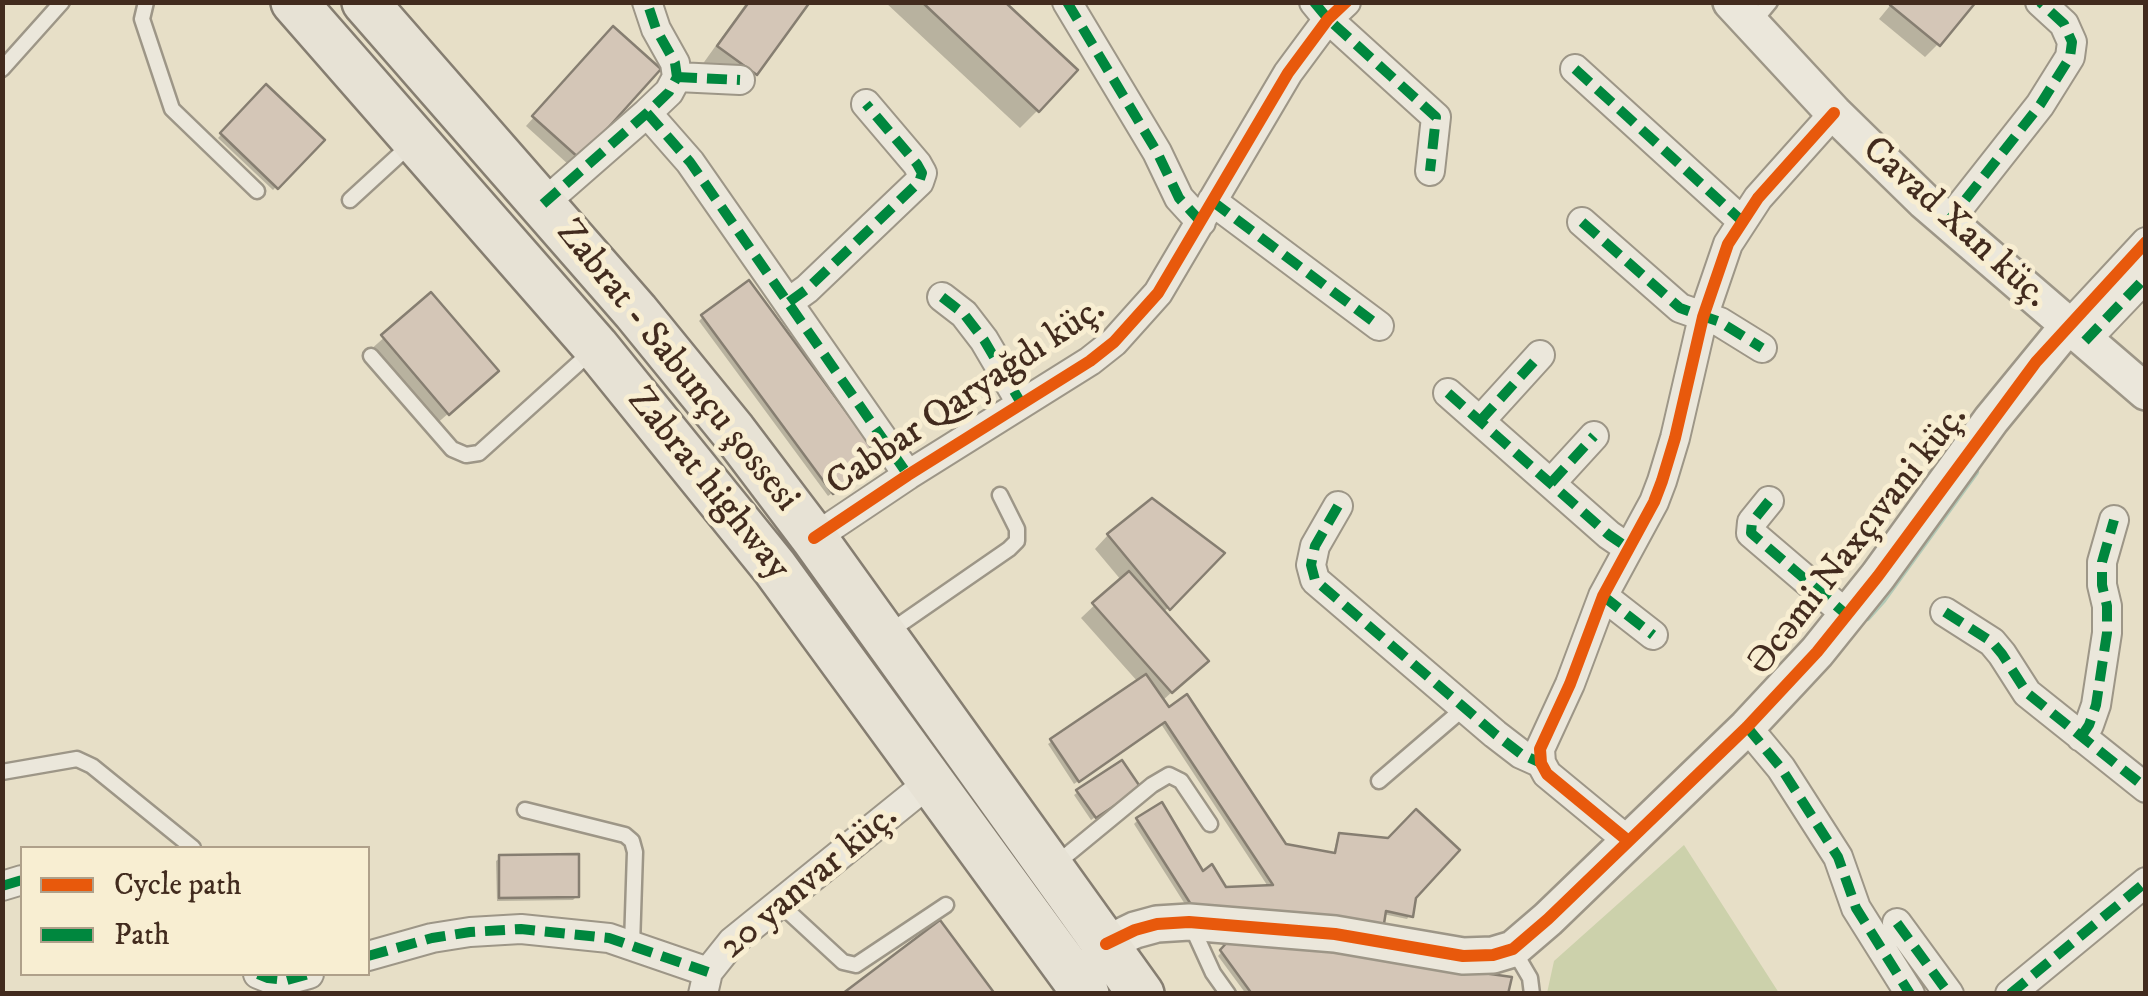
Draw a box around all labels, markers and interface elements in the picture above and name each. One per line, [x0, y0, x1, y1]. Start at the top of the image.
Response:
street label: Cavad Xan küç. [1851, 128, 2057, 320]
street label: Zabrat - Sabunçu şossesi [544, 212, 808, 522]
street label: Cabbar Qaryağdı küç. [819, 288, 1115, 508]
street label: Zabrat highway [615, 379, 799, 591]
street label: Əcəmi Naxçıvani küç. [1739, 396, 1979, 686]
street label: 20 yanvar küç. [712, 795, 908, 971]
legend [20, 846, 370, 976]
text: Cycle path [114, 867, 242, 904]
text: Path [114, 917, 170, 954]

